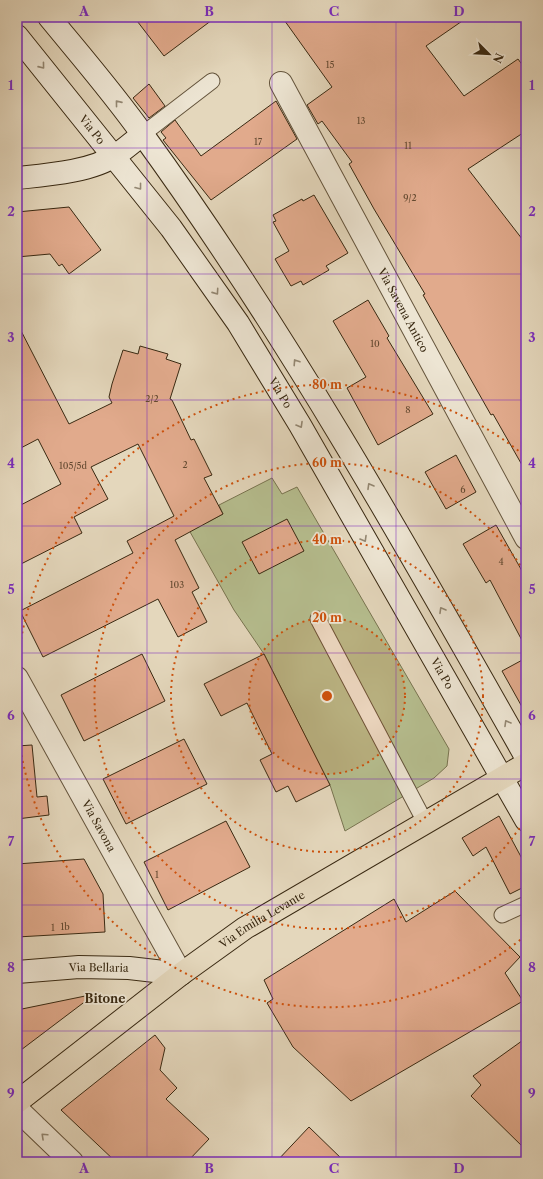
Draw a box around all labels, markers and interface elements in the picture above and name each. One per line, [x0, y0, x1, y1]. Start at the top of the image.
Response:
text: A [78, 3, 90, 19]
text: B [204, 3, 214, 19]
text: C [329, 3, 339, 19]
text: D [453, 3, 465, 19]
north arrow [469, 34, 509, 74]
text: N [490, 51, 506, 66]
house number: 15 [326, 59, 334, 70]
one-way arrow [37, 61, 44, 69]
text: 1 [8, 77, 14, 93]
text: 1 [529, 77, 535, 93]
one-way arrow [116, 101, 123, 108]
street label: Via Po [75, 111, 108, 147]
house number: 13 [357, 115, 365, 126]
house number: 17 [254, 136, 263, 147]
house number: 11 [404, 140, 412, 151]
one-way arrow [134, 182, 141, 189]
house number: 9/2 [403, 192, 417, 203]
text: 2 [7, 203, 15, 219]
text: 2 [528, 203, 536, 219]
street label: Via Savena Antico [374, 265, 432, 355]
one-way arrow [211, 288, 219, 295]
text: 3 [7, 329, 15, 345]
text: 3 [528, 329, 536, 345]
house number: 10 [370, 338, 380, 349]
one-way arrow [293, 359, 301, 366]
street label: Via Po [265, 374, 295, 411]
text: 80 m [312, 377, 342, 392]
house number: 2/2 [145, 393, 159, 404]
house number: 8 [405, 404, 411, 415]
one-way arrow [296, 421, 303, 428]
text: 4 [7, 455, 15, 471]
text: 60 m [312, 455, 342, 470]
text: 4 [528, 455, 536, 471]
house number: 2 [182, 459, 188, 470]
house number: 105/5d [59, 460, 87, 471]
one-way arrow [367, 483, 374, 490]
house number: 6 [460, 484, 466, 495]
text: 40 m [312, 532, 342, 547]
one-way arrow [360, 534, 367, 542]
house number: 4 [498, 556, 504, 567]
house number: 103 [170, 579, 184, 590]
text: 5 [7, 581, 15, 597]
text: 5 [528, 581, 536, 597]
one-way arrow [439, 607, 446, 614]
text: 20 m [312, 610, 342, 625]
street label: Via Po [427, 655, 457, 692]
centre of rings [320, 689, 334, 703]
text: 6 [7, 707, 15, 723]
text: 6 [528, 707, 536, 723]
one-way arrow [504, 720, 511, 727]
street label: Via Savona [78, 797, 119, 854]
text: 7 [8, 833, 15, 849]
text: 7 [529, 833, 536, 849]
house number: 1 [155, 869, 159, 880]
street label: Via Emilia Levante [216, 888, 307, 952]
house number: 1b [60, 921, 70, 932]
house number: 1 [51, 922, 55, 933]
text: 8 [7, 959, 15, 975]
text: 8 [528, 959, 536, 975]
street label: Via Bellaria [67, 960, 129, 975]
district label: Bitone [84, 991, 126, 1006]
text: 9 [7, 1085, 15, 1101]
text: 9 [528, 1085, 536, 1101]
one-way arrow [41, 1133, 49, 1140]
text: A [78, 1160, 90, 1176]
text: B [204, 1160, 214, 1176]
text: C [329, 1160, 339, 1176]
text: D [453, 1160, 465, 1176]

